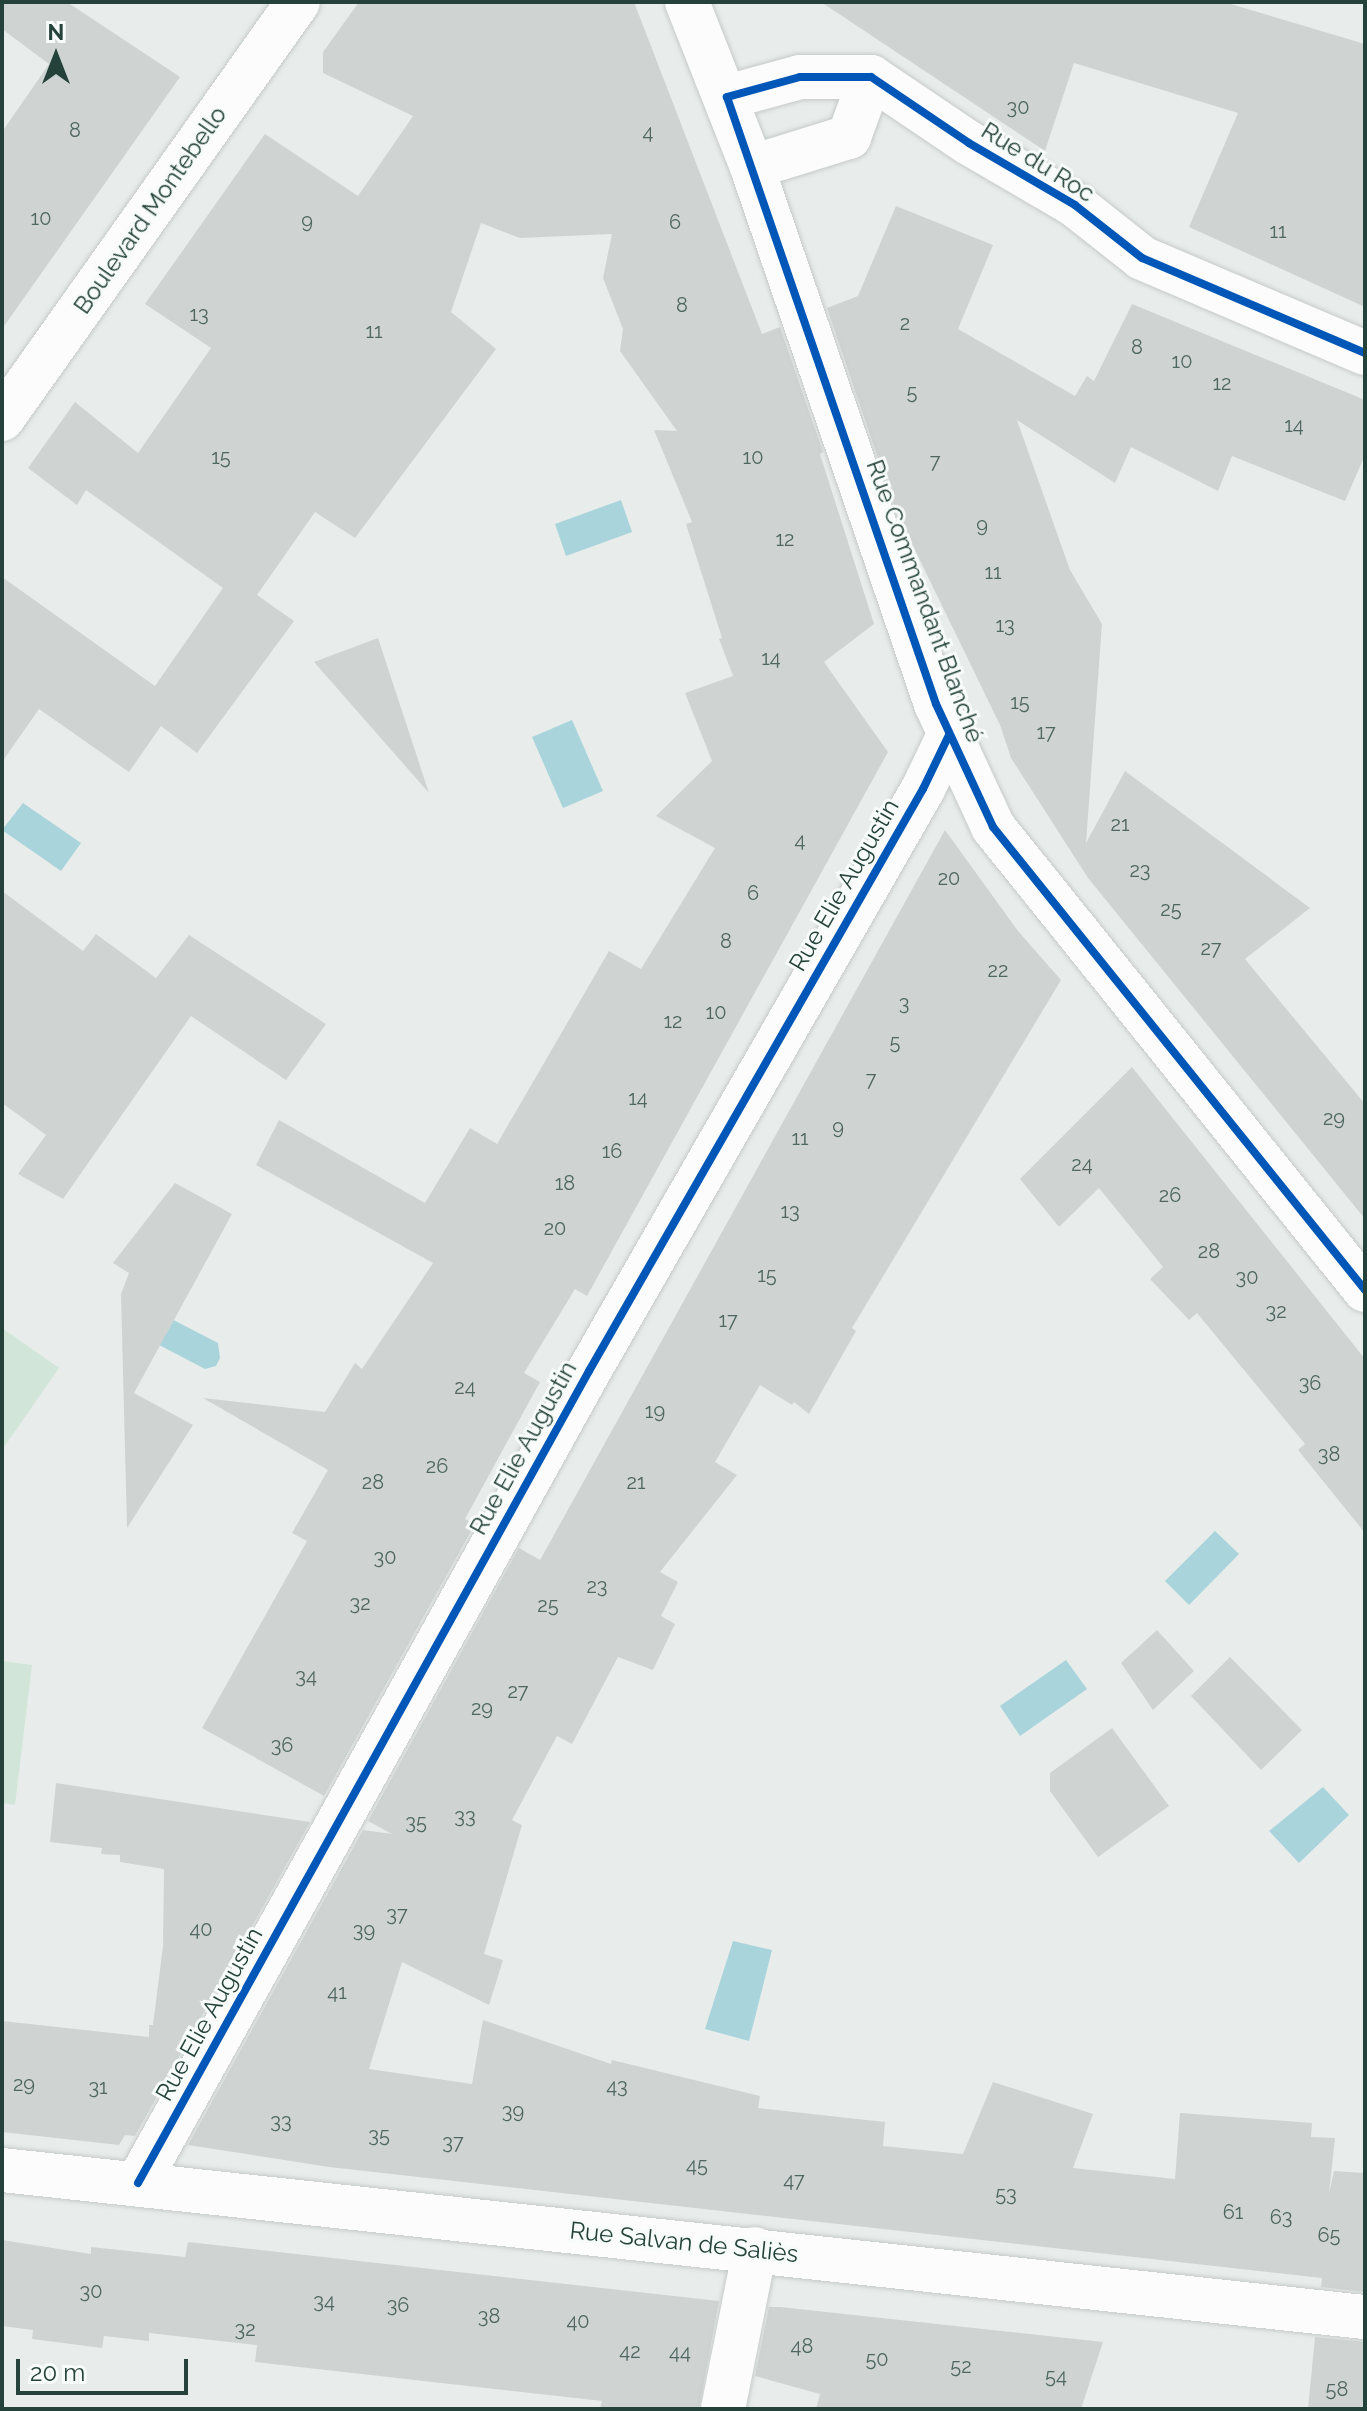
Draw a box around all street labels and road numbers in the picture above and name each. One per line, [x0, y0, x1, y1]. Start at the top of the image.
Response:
street label: Boulevard Montebello [67, 101, 233, 319]
street label: Rue du Roc [976, 116, 1100, 208]
street label: Rue Commandant Blanché [860, 456, 990, 746]
street label: Rue Elie Augustin [783, 793, 905, 977]
street label: Rue Elie Augustin [463, 1356, 583, 1540]
street label: Rue Elie Augustin [149, 1922, 269, 2106]
street label: Rue Salvan de Saliès [568, 2216, 800, 2268]

